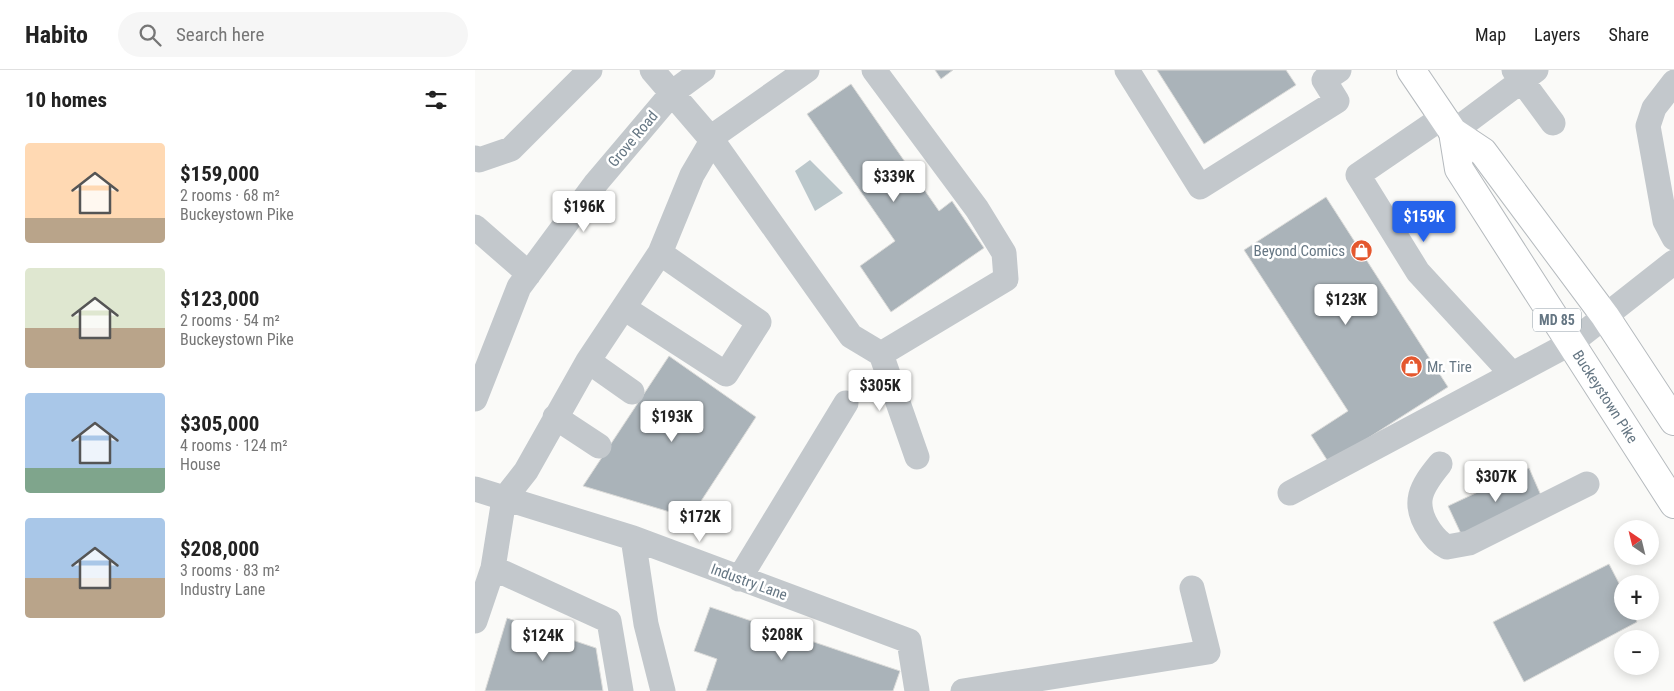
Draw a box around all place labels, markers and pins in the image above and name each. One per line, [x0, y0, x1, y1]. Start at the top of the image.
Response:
pin: $339K [859, 160, 929, 203]
pin: $196K [549, 190, 619, 233]
pin: $159K [1389, 200, 1459, 243]
shop icon: Beyond Comics [1349, 239, 1373, 263]
place label: Beyond Comics [1254, 242, 1345, 260]
pin: $123K [1311, 284, 1381, 326]
shop icon: Mr. Tire [1399, 355, 1423, 379]
place label: Mr. Tire [1427, 358, 1472, 376]
pin: $305K [845, 370, 915, 412]
pin: $193K [637, 400, 707, 443]
pin: $307K [1461, 460, 1531, 503]
pin: $172K [665, 500, 735, 543]
pin: $208K [747, 618, 817, 661]
pin: $124K [508, 620, 578, 662]

